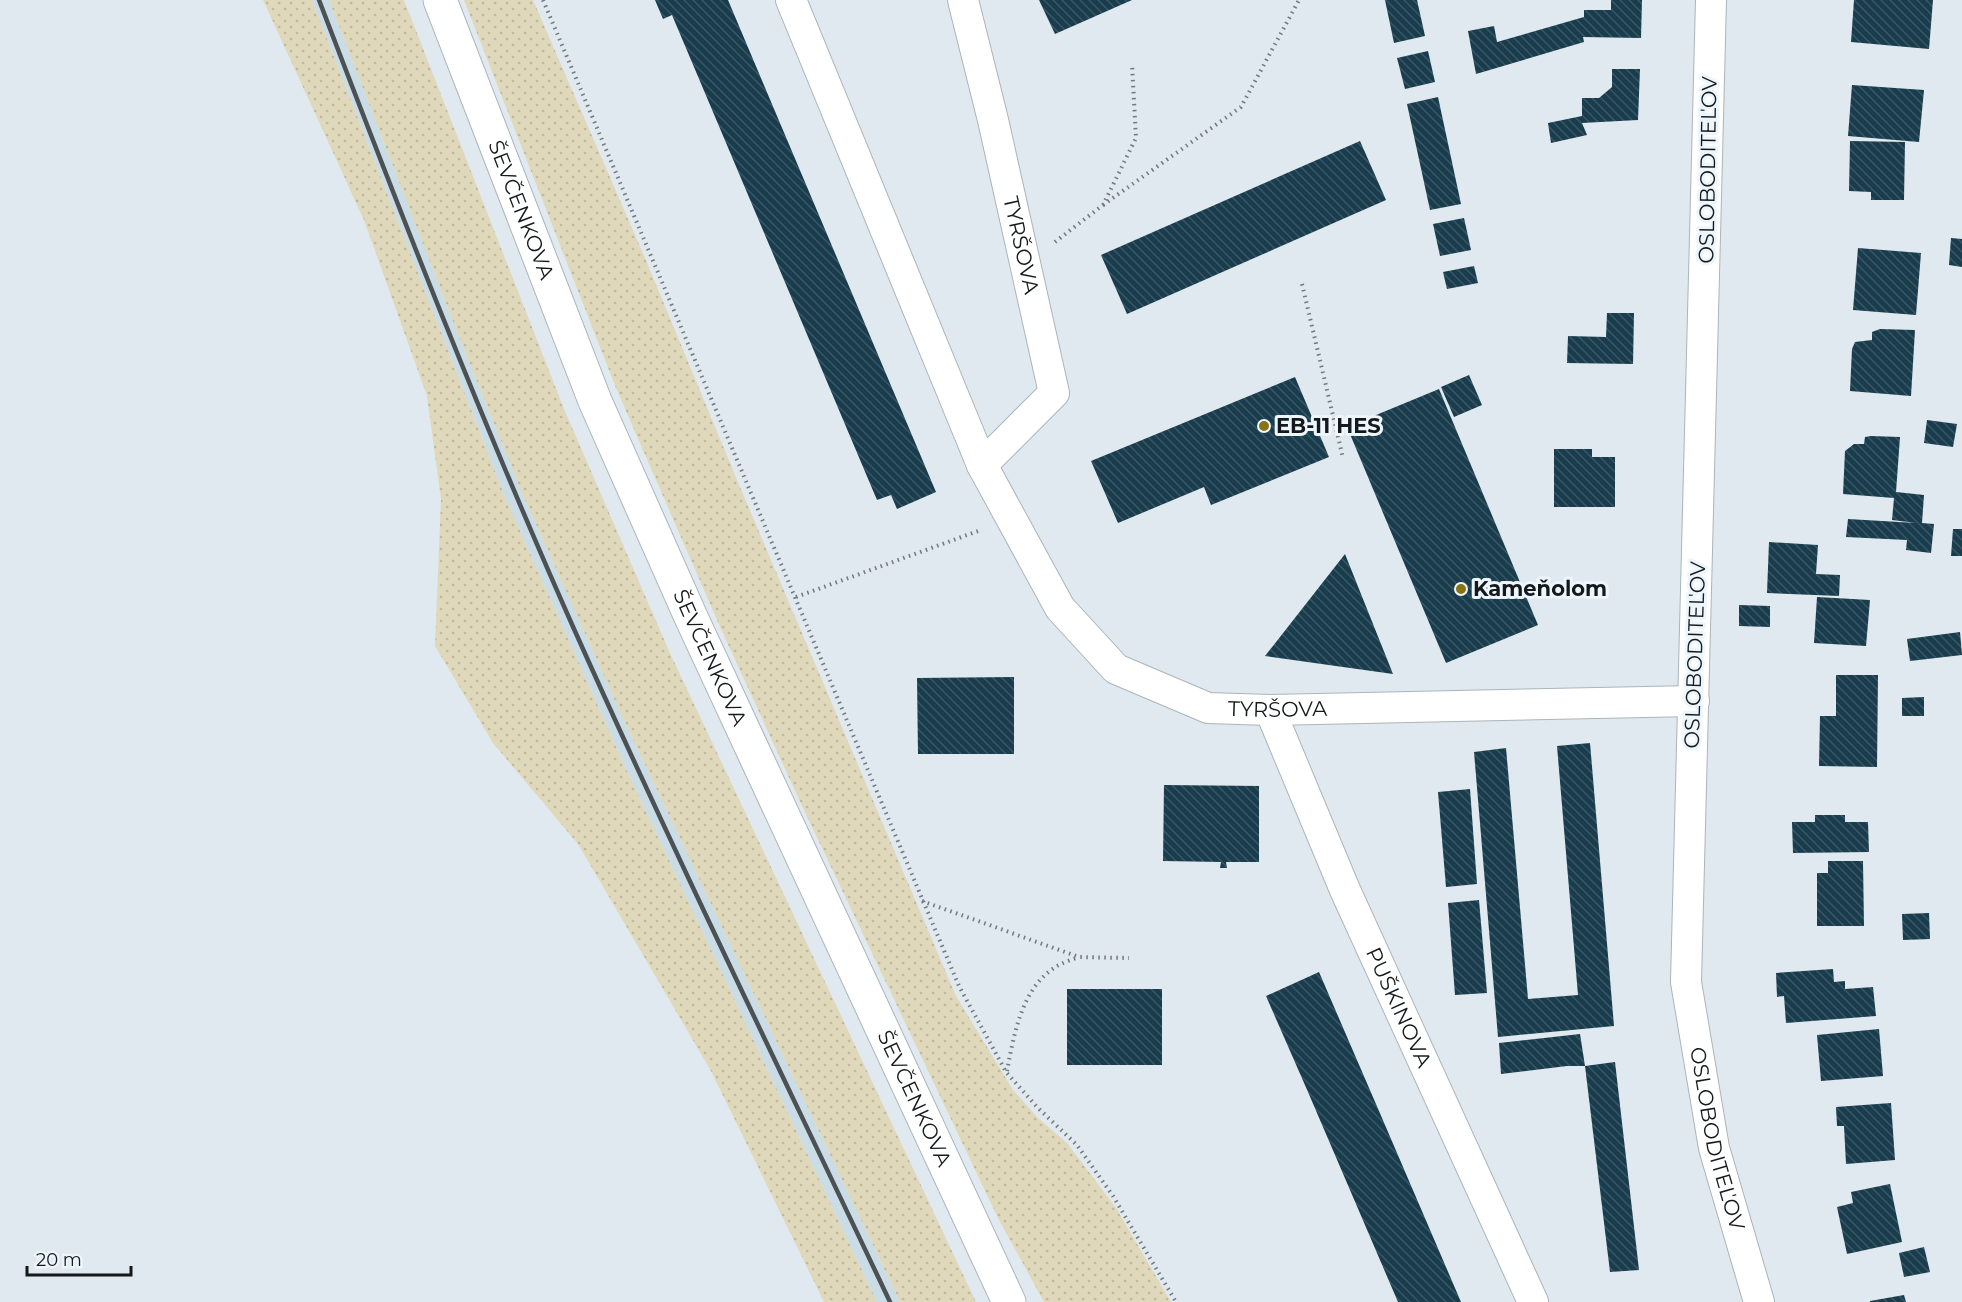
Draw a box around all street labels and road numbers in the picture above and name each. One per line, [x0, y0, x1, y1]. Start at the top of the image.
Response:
street label: OSLOBODITEĽOV [1693, 76, 1722, 264]
street label: ŠEVČENKOVA [483, 136, 560, 284]
street label: TYRŠOVA [998, 194, 1045, 297]
street label: OSLOBODITEĽOV [1679, 561, 1710, 749]
street label: ŠEVČENKOVA [668, 585, 753, 730]
street label: TYRŠOVA [1228, 696, 1328, 722]
street label: PUŠKINOVA [1361, 943, 1438, 1072]
street label: ŠEVČENKOVA [873, 1026, 958, 1171]
street label: OSLOBODITEĽOV [1685, 1045, 1750, 1233]

